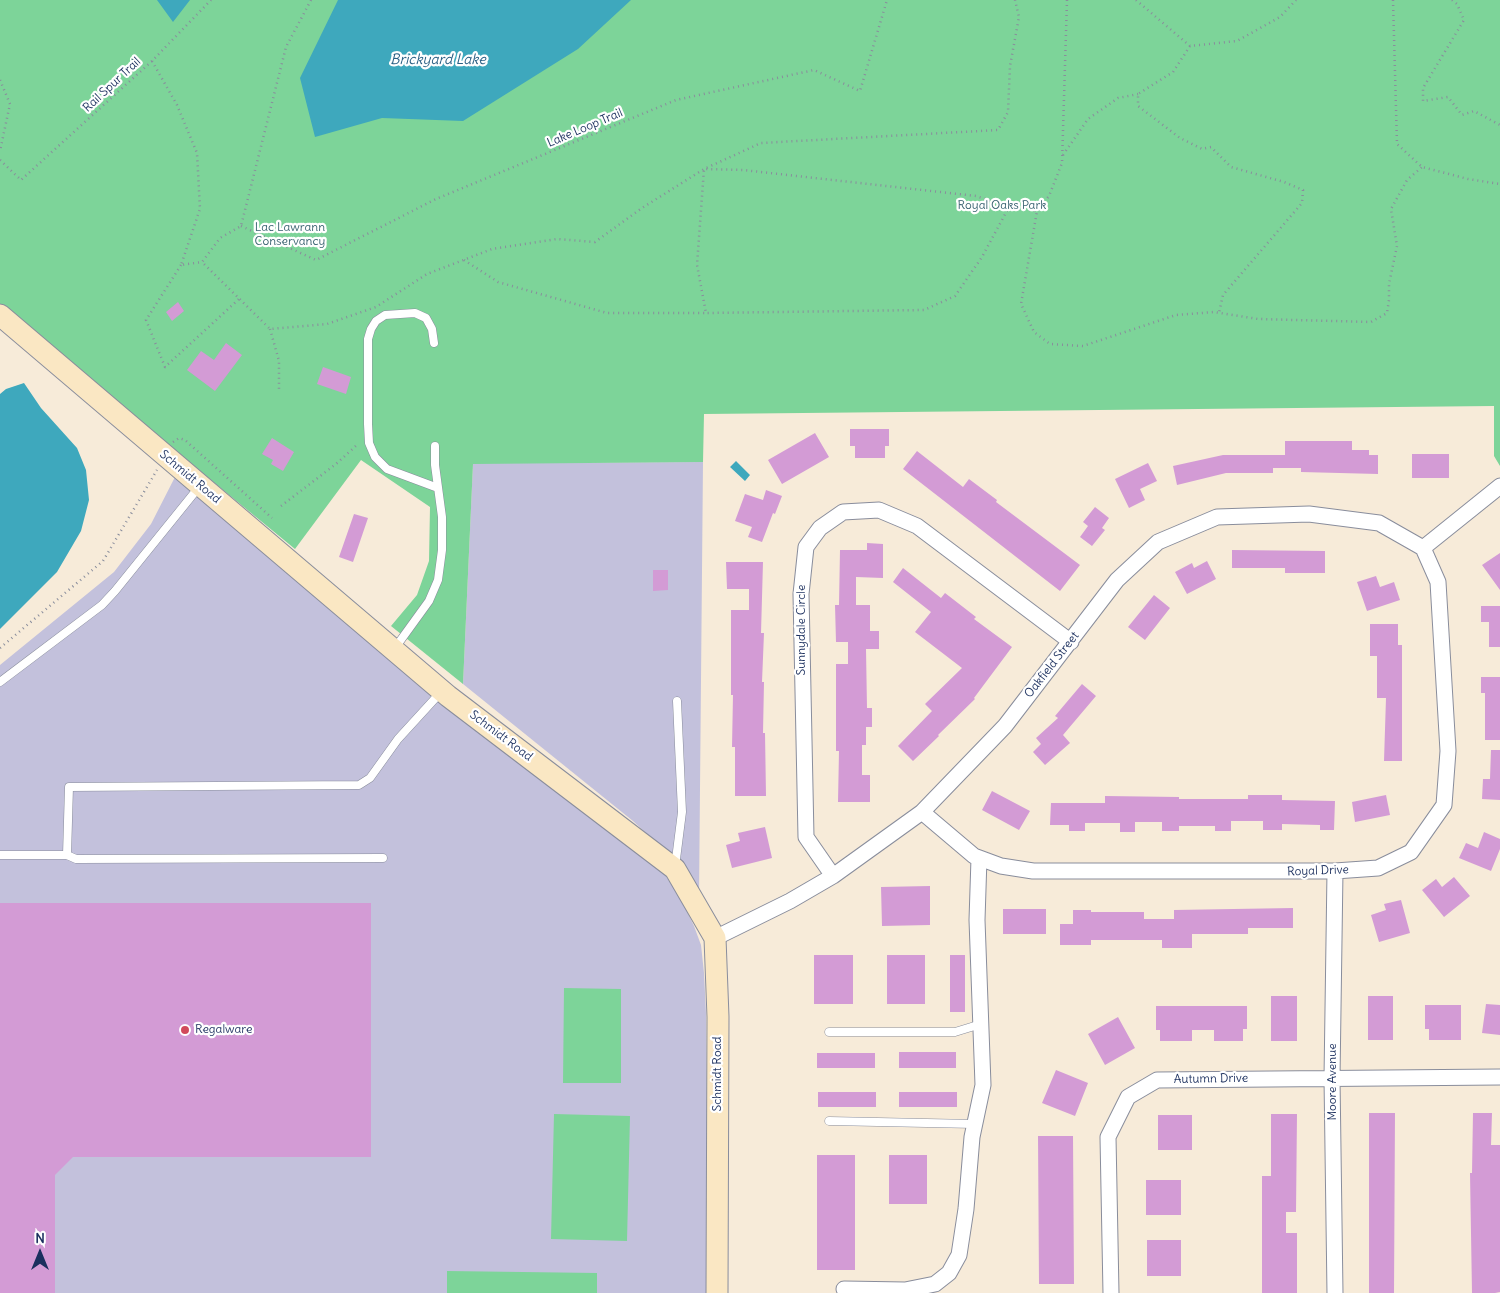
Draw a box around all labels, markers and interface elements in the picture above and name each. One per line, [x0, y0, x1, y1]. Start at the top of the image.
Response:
water label: Brickyard Lake [390, 52, 486, 68]
street label: Rail Spur Trail [80, 55, 144, 115]
street label: Lake Loop Trail [545, 106, 625, 150]
park label: Royal Oaks Park [958, 199, 1046, 213]
park label: Lac Lawrann Conservancy [255, 221, 325, 249]
street label: Schmidt Road [157, 447, 223, 507]
street label: Sunnydale Circle [795, 585, 809, 675]
street label: Oakfield Street [1022, 629, 1082, 701]
street label: Schmidt Road [467, 708, 535, 764]
street label: Royal Drive [1287, 863, 1349, 879]
place label: Regalware [195, 1023, 252, 1037]
marker: Regalware [179, 1024, 191, 1036]
street label: Schmidt Road [711, 1036, 725, 1112]
street label: Moore Avenue [1326, 1043, 1340, 1121]
street label: Autumn Drive [1174, 1071, 1248, 1087]
north arrow [15, 1228, 65, 1278]
text: N [35, 1229, 45, 1247]

